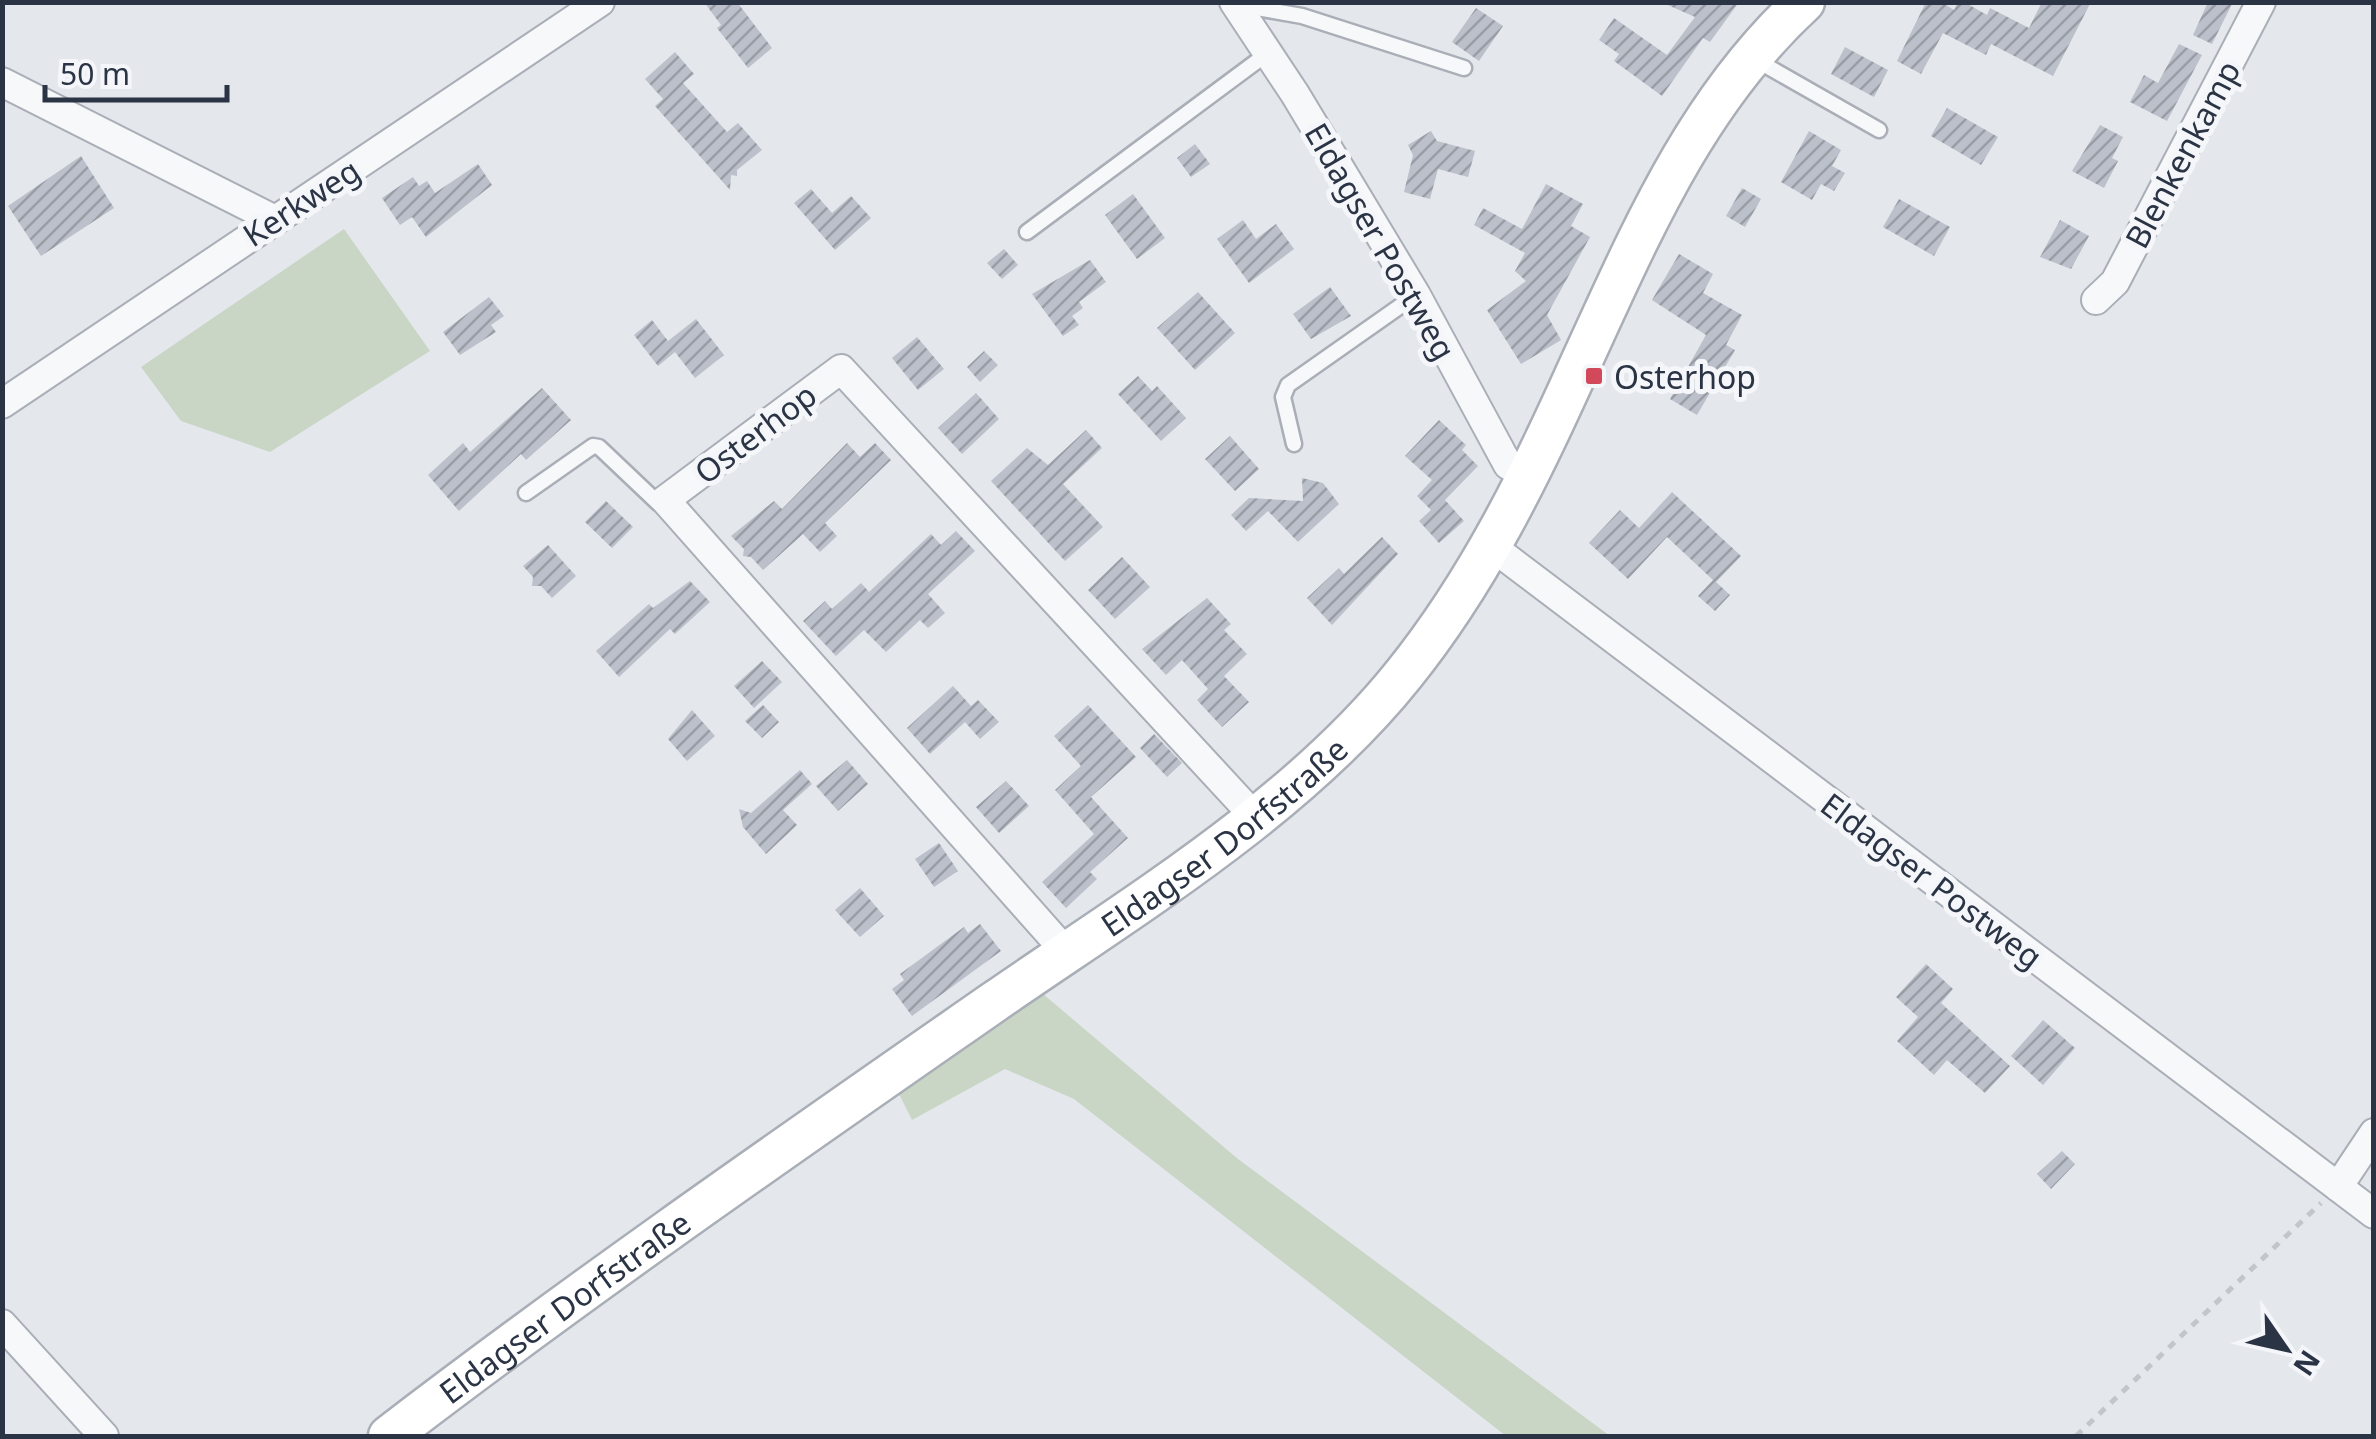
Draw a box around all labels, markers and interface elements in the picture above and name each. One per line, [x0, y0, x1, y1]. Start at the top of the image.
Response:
scale bar [45, 40, 228, 102]
text: 50 m [60, 53, 130, 94]
street label: Blenkenkamp [2115, 53, 2249, 255]
street label: Eldagser Postweg [1296, 115, 1466, 367]
street label: Kerkweg [234, 148, 368, 256]
place label: Osterhop [1614, 355, 1756, 398]
marker: Osterhop [1583, 365, 1605, 387]
street label: Osterhop [685, 373, 825, 493]
street label: Eldagser Dorfstraße [1092, 727, 1356, 945]
street label: Eldagser Postweg [1813, 783, 2051, 977]
street label: Eldagser Dorfstraße [430, 1200, 698, 1412]
north arrow [2236, 1299, 2336, 1399]
text: N [2285, 1343, 2330, 1384]

